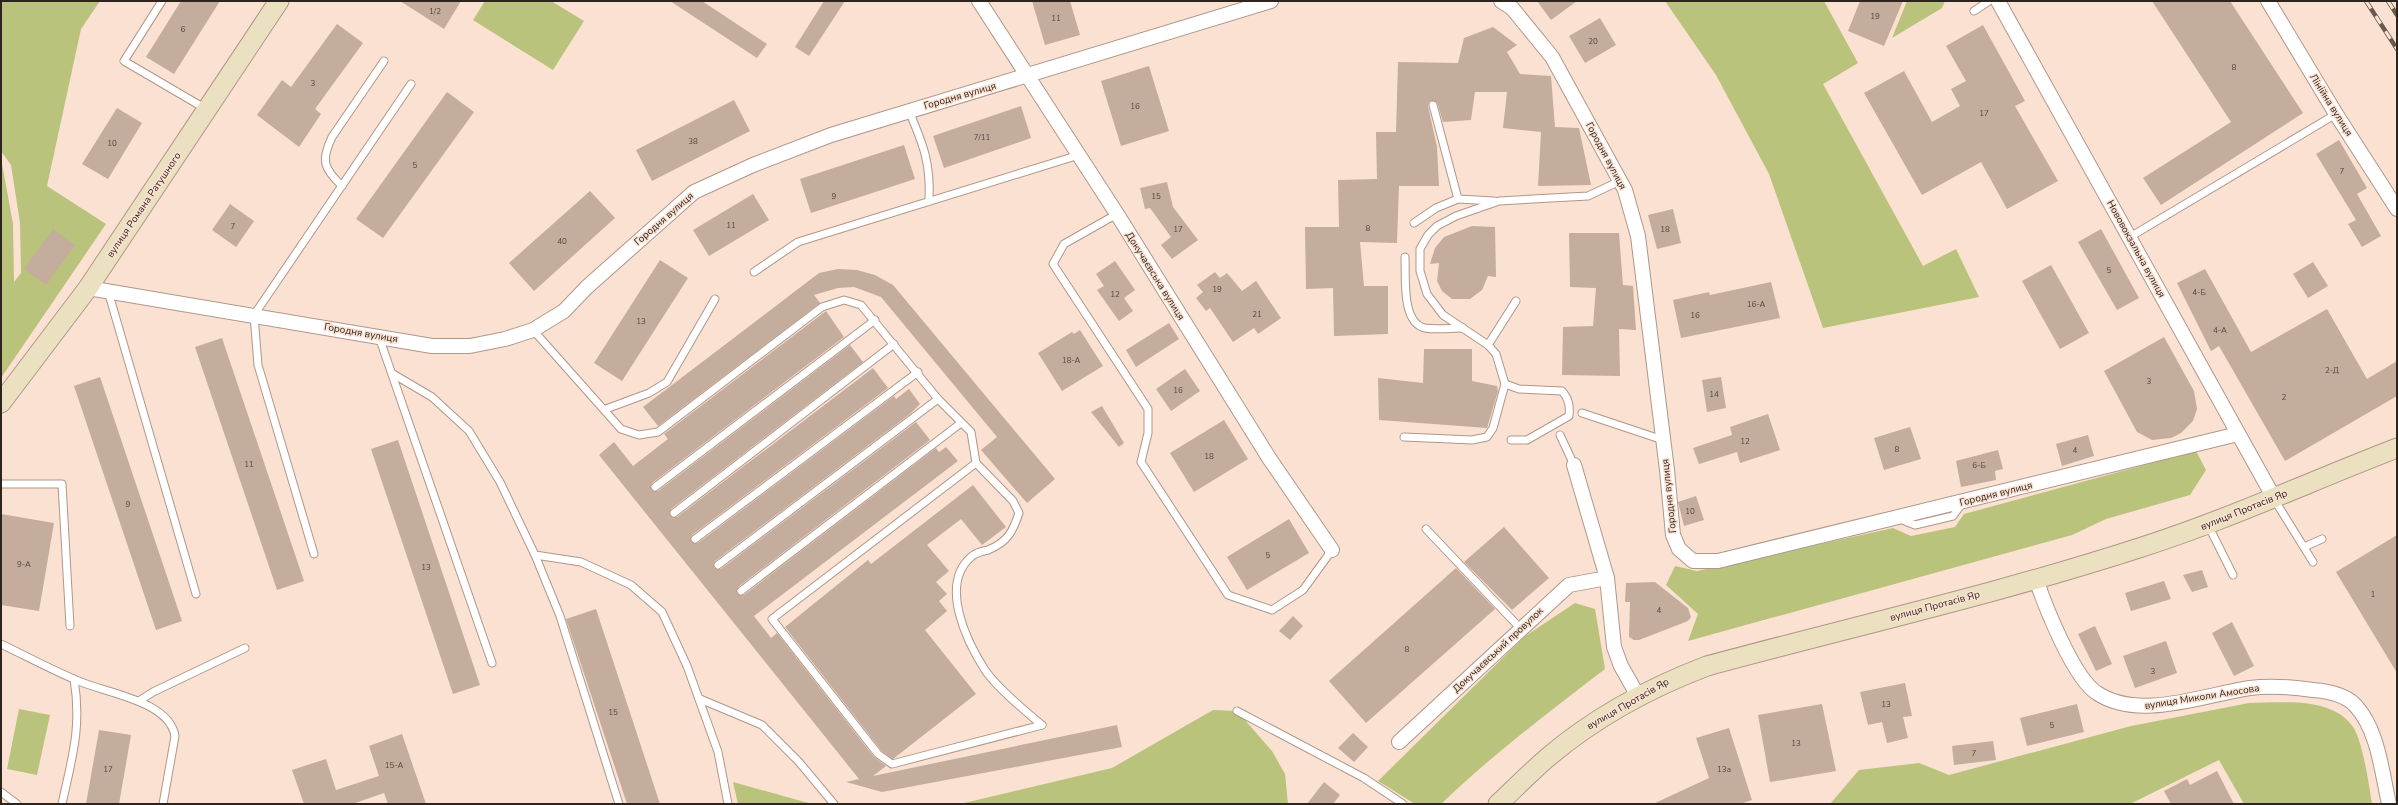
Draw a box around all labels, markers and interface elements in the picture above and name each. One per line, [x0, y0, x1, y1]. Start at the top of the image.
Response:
house number: 1/2 [429, 6, 441, 17]
house number: 19 [1870, 11, 1880, 22]
house number: 11 [1051, 13, 1061, 24]
house number: 6 [181, 24, 186, 35]
house number: 20 [1588, 36, 1598, 47]
house number: 8 [2232, 62, 2237, 73]
street label: Лінійна вулиця [2306, 71, 2356, 139]
house number: 3 [311, 78, 316, 89]
street label: Городня вулиця [922, 79, 998, 113]
house number: 16 [1130, 101, 1140, 112]
house number: 17 [1979, 108, 1989, 119]
street label: Городня вулиця [1582, 120, 1630, 192]
house number: 7/11 [974, 132, 991, 143]
house number: 38 [688, 136, 698, 147]
house number: 10 [107, 138, 117, 149]
street label: вулиця Романа Ратушного [103, 149, 185, 260]
house number: 5 [413, 160, 418, 171]
house number: 7 [2340, 166, 2345, 177]
street label: Городня вулиця [631, 189, 697, 249]
house number: 9 [832, 191, 837, 202]
house number: 15 [1151, 191, 1161, 202]
street label: Нововокзальна вулиця [2103, 198, 2169, 300]
house number: 11 [726, 220, 736, 231]
house number: 7 [231, 221, 236, 232]
house number: 8 [1366, 223, 1371, 234]
house number: 17 [1173, 224, 1183, 235]
house number: 18 [1660, 224, 1670, 235]
street label: Докучаєвська вулиця [1122, 229, 1188, 323]
house number: 40 [557, 236, 567, 247]
house number: 5 [2107, 265, 2112, 276]
house number: 19 [1212, 284, 1222, 295]
house number: 4-Б [2192, 287, 2206, 298]
house number: 12 [1110, 289, 1120, 300]
house number: 16-А [1747, 299, 1766, 310]
house number: 21 [1252, 309, 1262, 320]
house number: 16 [1690, 310, 1700, 321]
house number: 13 [636, 316, 646, 327]
street label: Городня вулиця [323, 320, 399, 346]
house number: 4-А [2213, 325, 2227, 336]
house number: 18-А [1062, 355, 1081, 366]
house number: 2-Д [2325, 365, 2340, 376]
house number: 3 [2147, 376, 2152, 387]
house number: 16 [1173, 385, 1183, 396]
house number: 14 [1709, 389, 1719, 400]
house number: 2 [2282, 392, 2287, 403]
house number: 12 [1740, 436, 1750, 447]
house number: 8 [1895, 444, 1900, 455]
house number: 4 [2073, 445, 2078, 456]
house number: 18 [1204, 451, 1214, 462]
street label: Городня вулиця [1658, 458, 1680, 534]
house number: 11 [244, 459, 254, 470]
house number: 6-Б [1972, 460, 1986, 471]
street label: Городня вулиця [1958, 478, 2034, 510]
street label: вулиця Протасів Яр [2198, 486, 2290, 534]
house number: 9 [126, 499, 131, 510]
house number: 10 [1685, 506, 1695, 517]
house number: 5 [1266, 550, 1271, 561]
house number: 9-А [17, 559, 31, 570]
house number: 13 [421, 562, 431, 573]
street label: вулиця Протасів Яр [1888, 587, 1982, 625]
house number: 1 [2371, 589, 2376, 600]
street label: Докучаєвський провулок [1450, 604, 1547, 696]
house number: 4 [1657, 605, 1662, 616]
house number: 8 [1405, 644, 1410, 655]
house number: 3 [2151, 666, 2156, 677]
street label: вулиця Протасів Яр [1584, 675, 1672, 733]
street label: вулиця Миколи Амосова [2144, 681, 2260, 713]
house number: 13 [1881, 699, 1891, 710]
house number: 15 [608, 707, 618, 718]
house number: 5 [2050, 720, 2055, 731]
house number: 13 [1791, 738, 1801, 749]
house number: 7 [1972, 748, 1977, 759]
house number: 15-А [385, 760, 404, 771]
house number: 17 [103, 764, 113, 775]
house number: 13а [1717, 764, 1731, 775]

